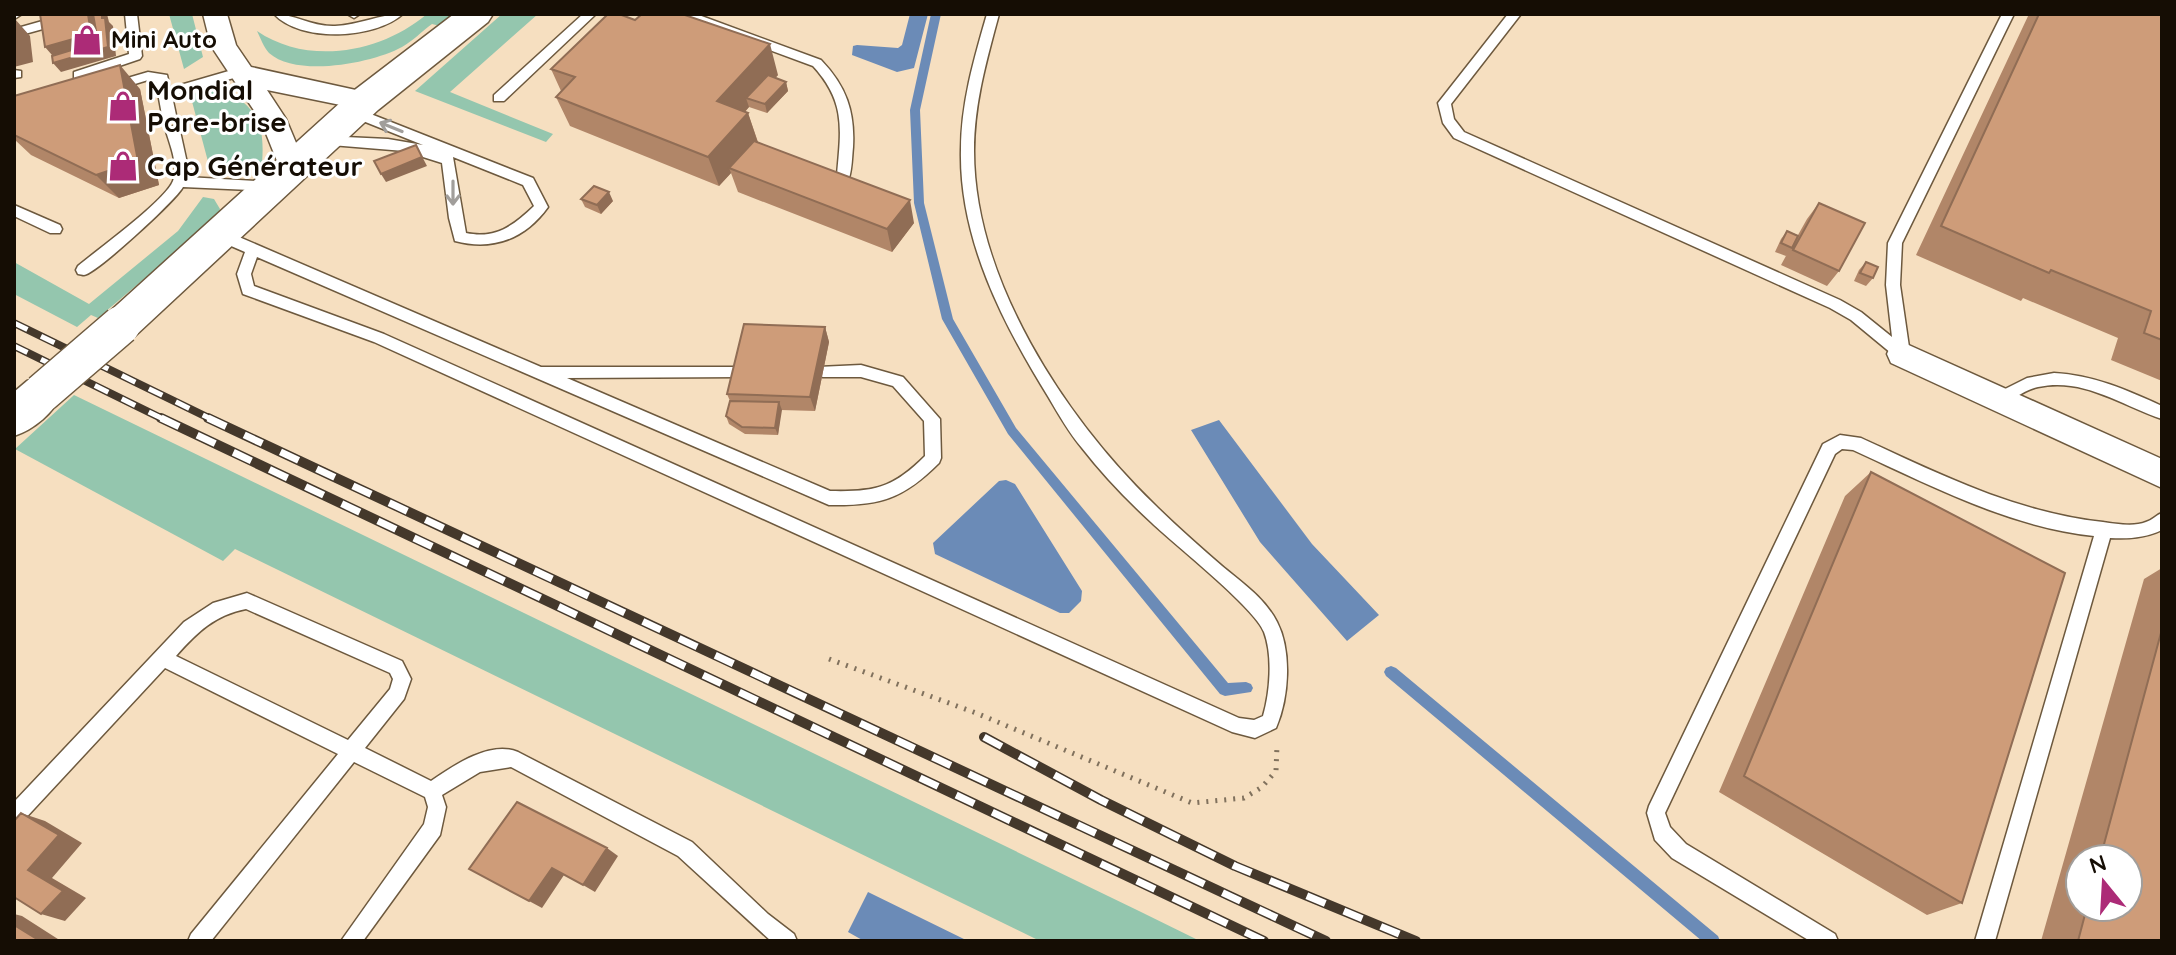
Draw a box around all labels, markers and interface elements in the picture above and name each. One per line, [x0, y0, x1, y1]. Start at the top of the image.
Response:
shop icon: Mini Auto [70, 23, 104, 57]
place label: Mini Auto [111, 24, 217, 54]
place label: Mondial Pare-brise [147, 72, 287, 139]
shop icon: Mondial Pare-brise [106, 89, 140, 123]
one-way arrow [379, 118, 404, 133]
place label: Cap Générateur [147, 148, 363, 183]
shop icon: Cap Générateur [106, 149, 140, 183]
one-way arrow [445, 179, 460, 206]
north arrow [2064, 843, 2144, 923]
text: N [2086, 848, 2110, 880]

